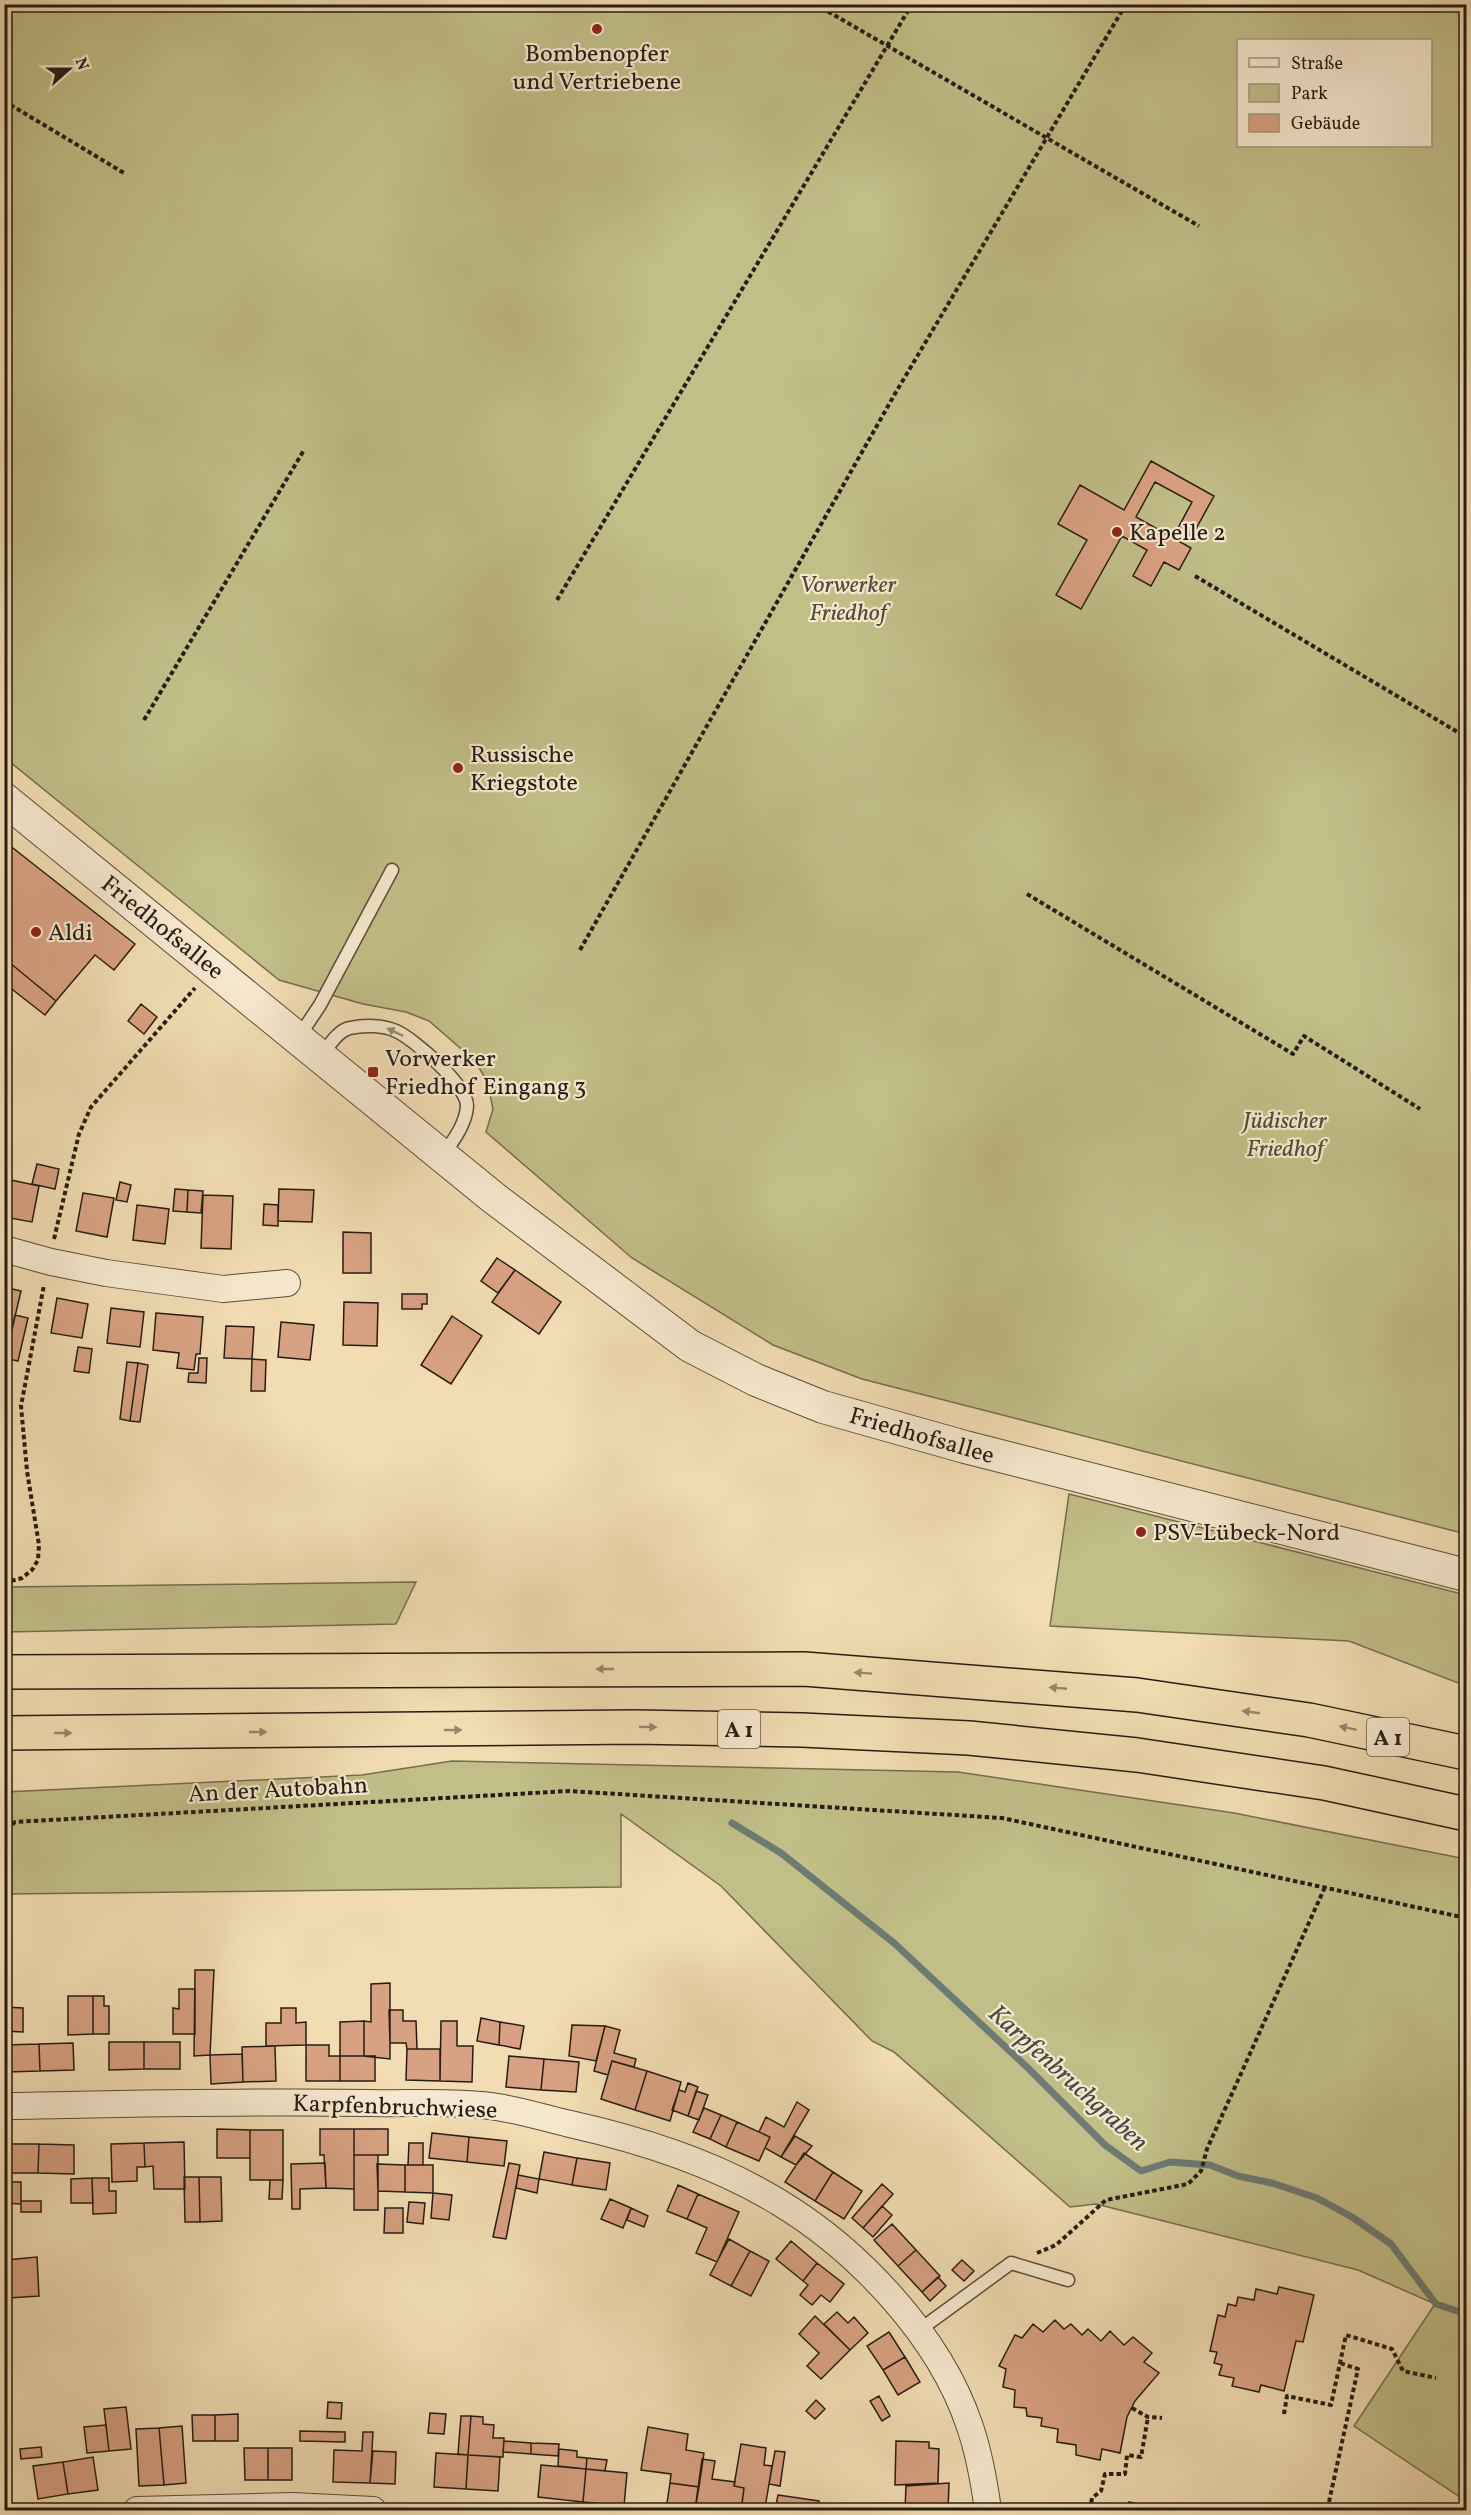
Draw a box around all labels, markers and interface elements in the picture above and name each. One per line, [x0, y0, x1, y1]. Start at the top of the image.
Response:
marker: Bombenopfer und Vertriebene [590, 22, 604, 36]
place label: Bombenopfer und Vertriebene [513, 38, 681, 100]
north arrow [39, 39, 99, 99]
legend [1237, 39, 1432, 147]
text: Straße [1291, 52, 1343, 77]
text: N [69, 55, 94, 74]
text: Park [1291, 82, 1328, 107]
text: Gebäude [1291, 112, 1360, 137]
place label: Kapelle 2 [1129, 517, 1226, 551]
marker: Kapelle 2 [1110, 525, 1124, 539]
park label: Vorwerker Friedhof [799, 569, 897, 631]
place label: Russische Kriegstote [470, 739, 578, 801]
marker: Russische Kriegstote [451, 761, 465, 775]
street label: Friedhofsallee [93, 868, 231, 989]
place label: Aldi [48, 917, 93, 951]
marker: Aldi [29, 925, 43, 939]
one-way arrow [385, 1027, 403, 1037]
place label: Vorwerker Friedhof Eingang 3 [385, 1043, 586, 1105]
marker: Vorwerker Friedhof Eingang 3 [366, 1065, 380, 1079]
park label: Jüdischer Friedhof [1241, 1105, 1329, 1167]
street label: Friedhofsallee [845, 1400, 998, 1474]
place label: PSV-Lübeck-Nord [1153, 1517, 1340, 1551]
marker: PSV-Lübeck-Nord [1134, 1525, 1148, 1539]
one-way arrow [596, 1664, 615, 1674]
one-way arrow [854, 1668, 873, 1677]
one-way arrow [1048, 1683, 1067, 1692]
one-way arrow [1241, 1707, 1260, 1716]
road number: A 1 [718, 1710, 760, 1748]
road number: A 1 [1367, 1718, 1409, 1756]
one-way arrow [638, 1722, 657, 1732]
one-way arrow [1338, 1723, 1357, 1732]
one-way arrow [443, 1725, 462, 1735]
one-way arrow [248, 1727, 267, 1736]
one-way arrow [53, 1728, 72, 1738]
street label: An der Autobahn [187, 1769, 369, 1813]
water label: Karpfenbruchgraben [980, 1997, 1156, 2160]
street label: Karpfenbruchwiese [292, 2087, 498, 2129]

